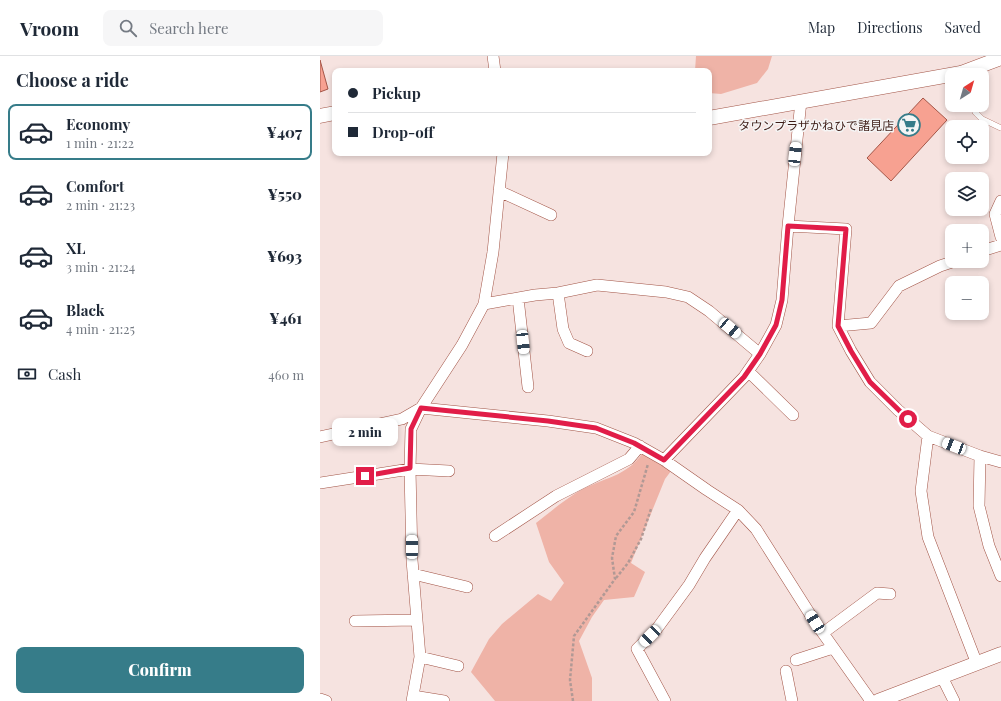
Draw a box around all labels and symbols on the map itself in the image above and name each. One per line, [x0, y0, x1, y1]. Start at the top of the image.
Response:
north arrow [945, 68, 989, 112]
supermarket icon: タウンプラザかねひで諸見店 [896, 112, 922, 138]
place label: タウンプラザかねひで諸見店 [738, 117, 894, 133]
car [788, 141, 802, 167]
car [717, 316, 743, 340]
car [516, 329, 530, 355]
route start [899, 410, 917, 428]
callout: 2 min [332, 418, 398, 446]
car [941, 436, 967, 456]
route end [356, 467, 374, 485]
car [406, 535, 418, 559]
car [804, 609, 826, 635]
car [637, 623, 663, 649]

